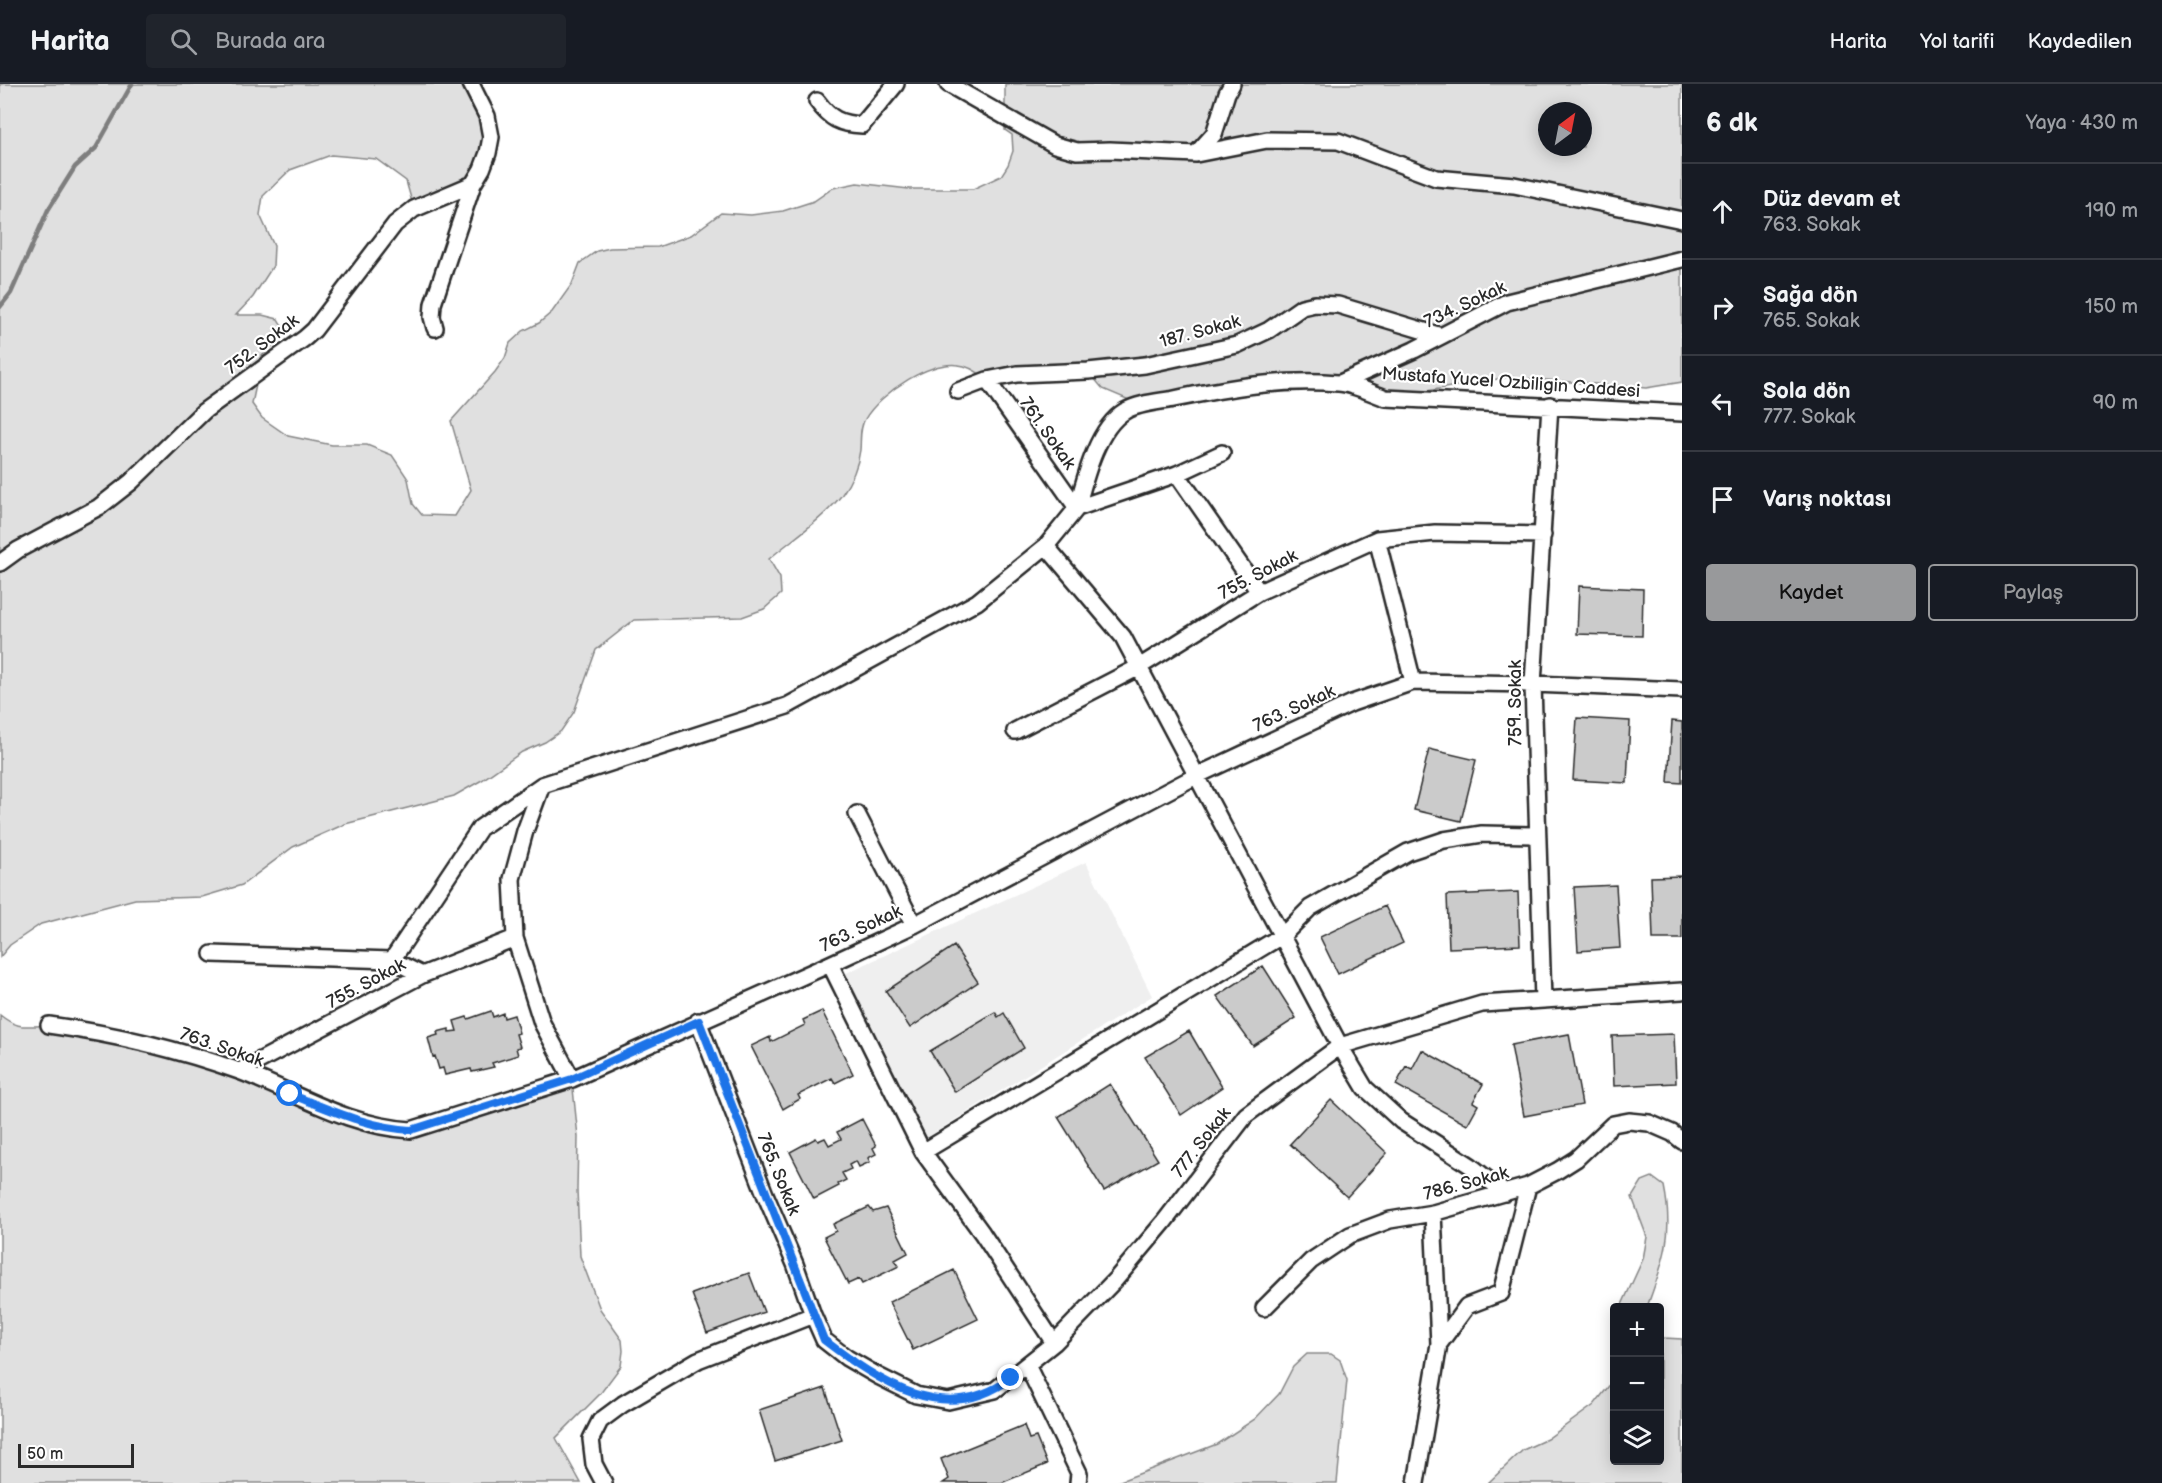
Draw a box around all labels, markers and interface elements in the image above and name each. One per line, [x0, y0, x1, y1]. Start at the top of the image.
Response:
search box [146, 14, 566, 68]
text: Harita [30, 25, 110, 58]
icon: search [167, 25, 200, 58]
text: Burada ara [215, 28, 326, 55]
text: Harita [1830, 29, 1887, 54]
text: Yol tarifi [1920, 29, 1995, 54]
text: Kaydedilen [2028, 29, 2132, 54]
north arrow [1538, 102, 1592, 156]
text: 6 dk [1706, 108, 1758, 139]
text: Yaya · 430 m [2026, 111, 2138, 135]
text: Düz devam et [1763, 186, 1900, 213]
icon: ahead [1706, 195, 1739, 228]
text: 190 m [2085, 199, 2138, 223]
text: 763. Sokak [1763, 213, 1860, 237]
street label: 734. Sokak [1421, 276, 1509, 332]
text: Sağa dön [1763, 282, 1858, 309]
icon: right [1706, 291, 1739, 324]
text: 150 m [2085, 295, 2138, 319]
text: 765. Sokak [1763, 309, 1859, 333]
street label: 752. Sokak [221, 310, 303, 379]
street label: 187. Sokak [1157, 311, 1243, 352]
street label: Mustafa Yucel Ozbiligin Caddesi [1381, 363, 1641, 402]
text: Sola dön [1763, 378, 1851, 405]
icon: left [1706, 387, 1739, 420]
text: 90 m [2093, 391, 2138, 415]
street label: 761. Sokak [1015, 393, 1080, 474]
text: 777. Sokak [1763, 405, 1855, 429]
icon: arrive [1706, 483, 1739, 516]
text: Varış noktası [1763, 486, 1891, 513]
street label: 755. Sokak [1215, 545, 1301, 604]
button: Kaydet [1706, 564, 1916, 621]
button: Paylaş [1928, 564, 2138, 621]
street label: 759. Sokak [1505, 660, 1526, 746]
street label: 763. Sokak [1250, 680, 1338, 736]
street label: 763. Sokak [817, 900, 905, 956]
street label: 755. Sokak [323, 954, 409, 1013]
street label: 763. Sokak [177, 1023, 267, 1072]
route start [276, 1080, 302, 1106]
street label: 777. Sokak [1168, 1103, 1235, 1182]
street label: 765. Sokak [753, 1130, 805, 1219]
street label: 786. Sokak [1421, 1162, 1511, 1205]
map controls [1610, 1303, 1664, 1465]
button: + [1610, 1303, 1664, 1357]
button: − [1610, 1357, 1664, 1411]
route end [997, 1364, 1023, 1390]
button: layers [1610, 1411, 1664, 1465]
scale bar [18, 1441, 134, 1468]
text: 50 m [27, 1445, 63, 1464]

